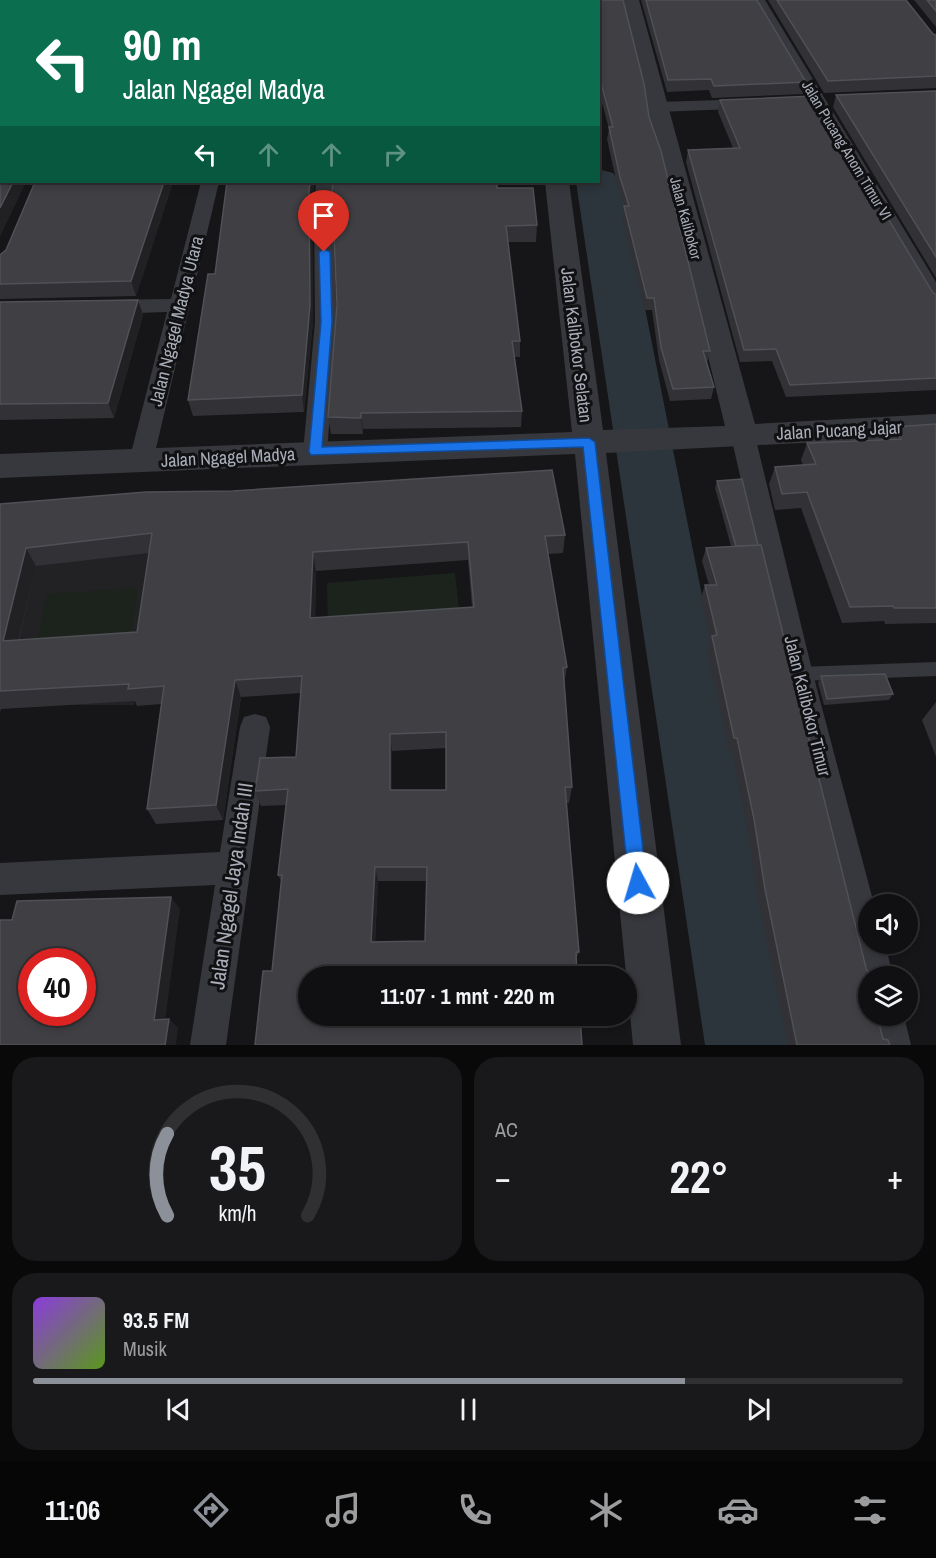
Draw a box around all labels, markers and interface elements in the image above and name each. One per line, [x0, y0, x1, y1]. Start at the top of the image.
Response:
text: 90 m [123, 17, 202, 73]
icon: left [24, 24, 102, 102]
text: Jalan Ngagel Madya [123, 71, 325, 107]
street label: Jalan Pucang Anom Timur VI [797, 76, 897, 224]
icon: left [189, 138, 222, 171]
icon: ahead [252, 138, 285, 171]
icon: ahead [315, 138, 348, 171]
icon: right [378, 138, 411, 171]
street label: Jalan Kalibokor [665, 174, 707, 262]
pin [298, 190, 349, 252]
icon: arrive [307, 199, 340, 232]
street label: Jalan Ngagel Madya Utara [143, 233, 209, 409]
street label: Jalan Kalibokor Selatan [555, 266, 599, 424]
street label: Jalan Pucang Jajar [776, 414, 902, 446]
street label: Jalan Ngagel Madya [160, 441, 296, 473]
street label: Jalan Kalibokor Timur [778, 633, 838, 779]
street label: Jalan Ngagel Jaya Indah III [202, 781, 260, 991]
position arrow [606, 851, 670, 915]
map controls [858, 894, 918, 1026]
button: sound [858, 894, 918, 954]
speed limit sign: 40 [18, 948, 96, 1026]
button: layers [858, 966, 918, 1026]
text: 11:07 · 1 mnt · 220 m [380, 981, 555, 1011]
text: AC [495, 1116, 518, 1143]
text: 35 [209, 1125, 265, 1209]
text: 22° [669, 1146, 729, 1207]
text: − [495, 1155, 511, 1199]
text: + [887, 1155, 903, 1199]
text: km/h [218, 1199, 256, 1228]
text: 93.5 FM [123, 1305, 189, 1335]
text: Musik [123, 1335, 167, 1362]
icon: previous [162, 1393, 195, 1426]
icon: pause [452, 1393, 485, 1426]
icon: next [742, 1393, 775, 1426]
icon: directions [190, 1489, 232, 1531]
icon: music [322, 1489, 364, 1531]
icon: phone [454, 1489, 496, 1531]
icon: climate [585, 1489, 627, 1531]
icon: car [717, 1489, 759, 1531]
icon: filters [849, 1489, 891, 1531]
text: 11:06 [45, 1492, 100, 1528]

